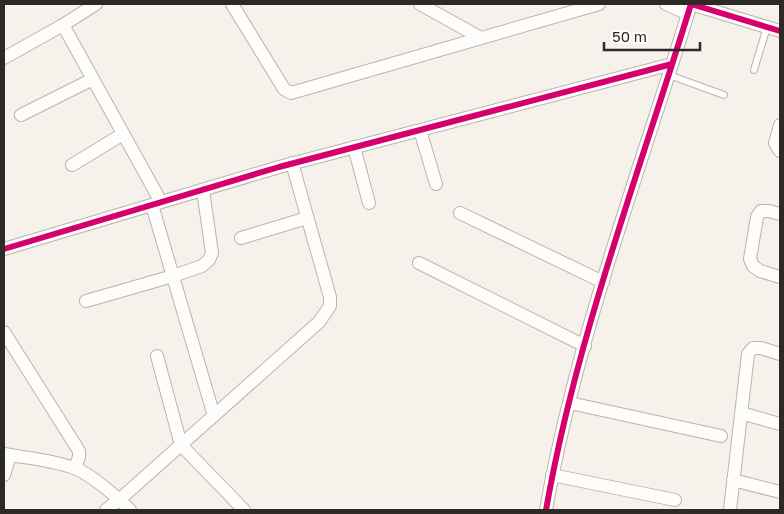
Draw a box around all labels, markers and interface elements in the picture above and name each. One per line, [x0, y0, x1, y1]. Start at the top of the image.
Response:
scale bar [604, 20, 700, 52]
text: 50 m [612, 27, 647, 45]

